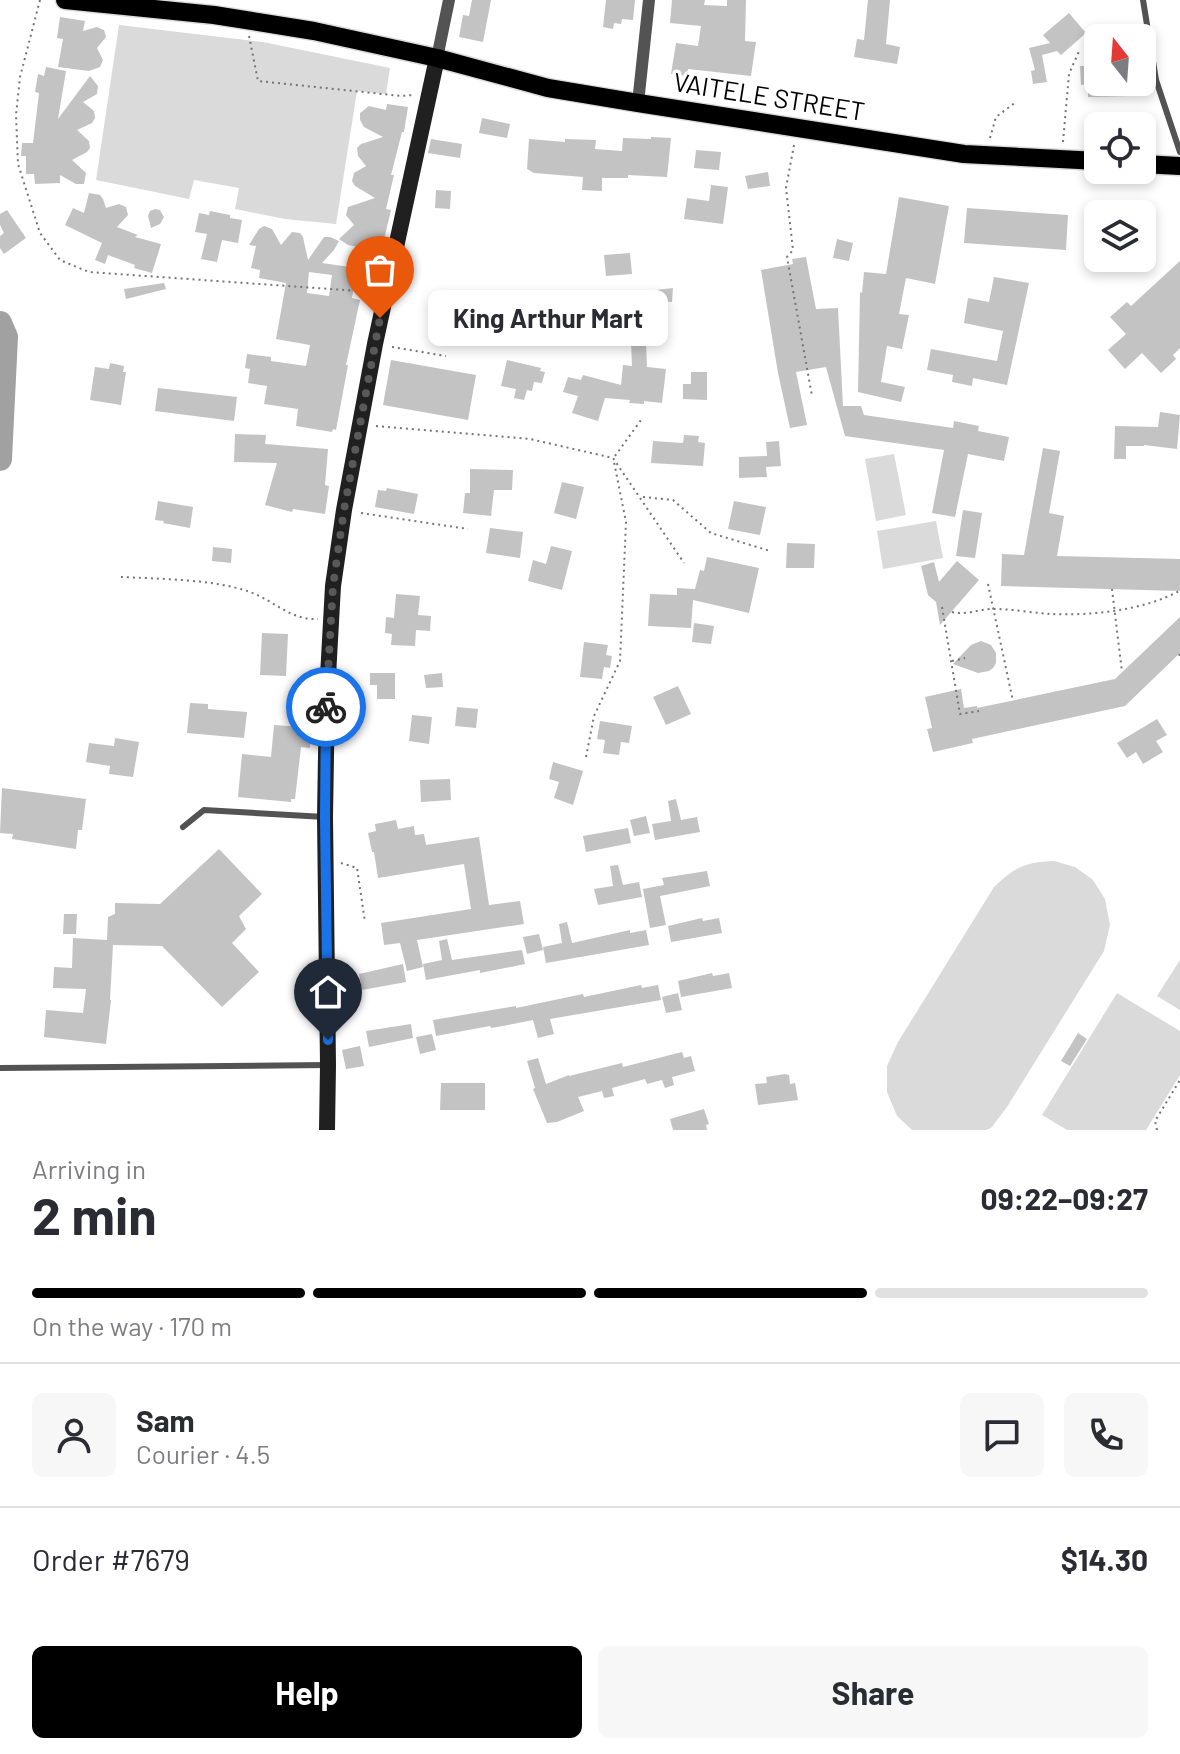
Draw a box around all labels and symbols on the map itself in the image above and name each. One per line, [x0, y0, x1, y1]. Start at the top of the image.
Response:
north arrow [1084, 24, 1156, 96]
street label: VAITELE STREET [671, 65, 867, 126]
pin [346, 236, 414, 318]
callout: King Arthur Mart [428, 290, 668, 346]
courier [286, 667, 366, 747]
pin [294, 958, 362, 1040]

